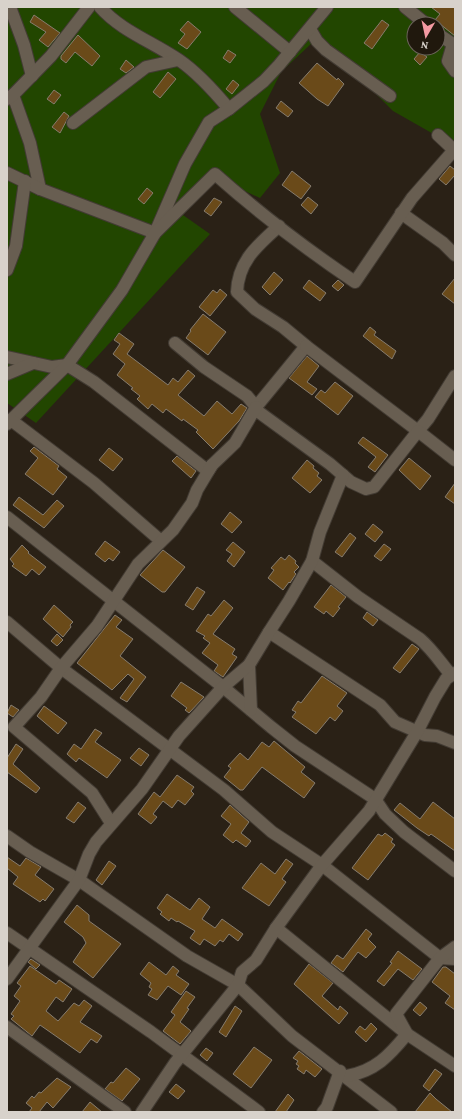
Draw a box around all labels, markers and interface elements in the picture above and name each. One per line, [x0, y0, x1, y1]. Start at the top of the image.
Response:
north arrow [406, 16, 446, 56]
text: N [419, 39, 429, 52]

